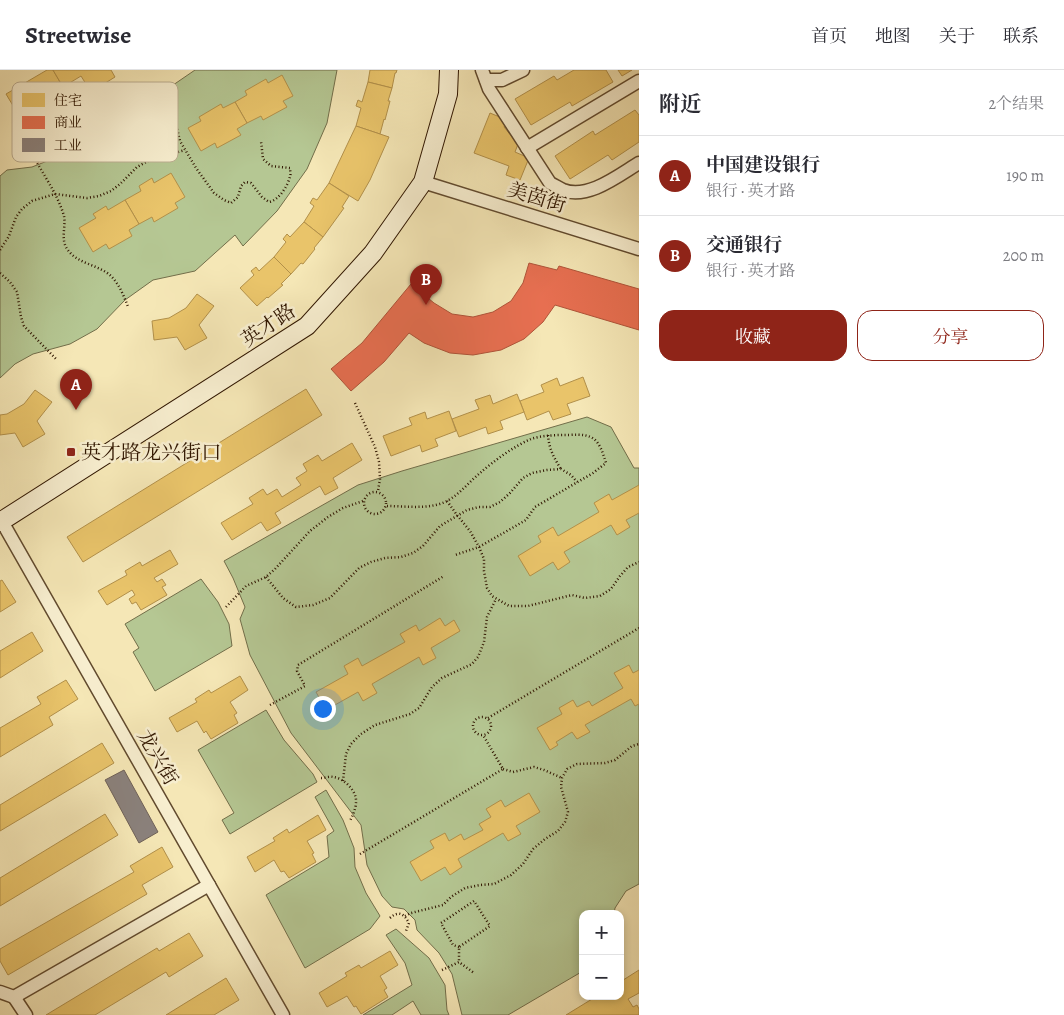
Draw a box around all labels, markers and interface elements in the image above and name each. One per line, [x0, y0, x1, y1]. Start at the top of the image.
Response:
text: Streetwise [25, 19, 131, 51]
text: 首页 [811, 24, 847, 48]
text: 地图 [875, 24, 911, 48]
text: 关于 [939, 24, 975, 48]
text: 联系 [1003, 24, 1039, 48]
legend [12, 82, 178, 162]
text: 附近 [659, 90, 701, 118]
text: 住宅 [54, 91, 82, 110]
text: 2个结果 [988, 93, 1044, 115]
text: 商业 [54, 113, 82, 132]
text: 工业 [54, 136, 82, 155]
text: 中国建设银行 [706, 152, 820, 178]
text: A [670, 165, 680, 187]
text: 190 m [1006, 165, 1044, 187]
street label: 美茵街 [504, 176, 569, 219]
text: 银行 · 英才路 [706, 180, 796, 202]
text: 交通银行 [706, 232, 782, 258]
text: B [670, 245, 680, 267]
text: 200 m [1003, 245, 1044, 267]
text: 银行 · 英才路 [706, 260, 796, 282]
pin: B [410, 264, 442, 305]
street label: 英才路 [236, 297, 301, 353]
button: 收藏 [659, 310, 847, 361]
button: 分享 [857, 310, 1044, 361]
pin: A [60, 369, 92, 410]
place label: 英才路龙兴街口 [81, 439, 221, 466]
marker: 英才路龙兴街口 [65, 446, 77, 458]
your location [310, 696, 336, 722]
street label: 龙兴街 [131, 725, 184, 790]
map controls [579, 910, 624, 1000]
button: + [579, 910, 624, 955]
button: − [579, 955, 624, 1000]

